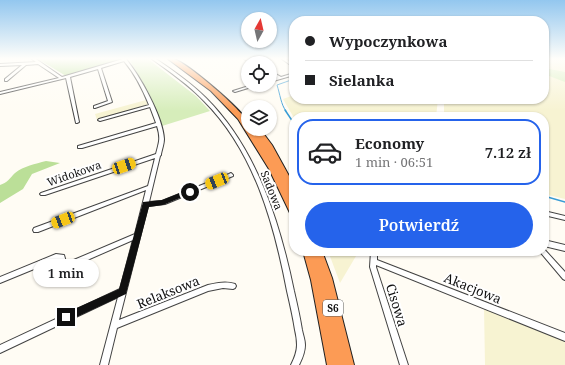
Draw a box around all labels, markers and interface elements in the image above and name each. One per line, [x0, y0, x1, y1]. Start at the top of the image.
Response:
north arrow [241, 12, 277, 48]
map controls [241, 12, 277, 136]
text: Wypoczynkowa [329, 31, 447, 51]
button: locate [241, 56, 277, 92]
text: Sielanka [329, 70, 394, 90]
button: layers [241, 100, 277, 136]
text: Economy [355, 133, 424, 153]
icon: car [307, 134, 343, 170]
text: 7.12 zł [485, 142, 531, 162]
text: 1 min · 06:51 [355, 153, 433, 171]
car [111, 156, 137, 176]
street label: Widokowa [45, 157, 103, 189]
street label: Sadowa [257, 168, 287, 212]
car [204, 171, 230, 191]
route start [181, 183, 199, 201]
button: Potwierdź [305, 202, 533, 248]
car [50, 210, 76, 230]
callout: 1 min [33, 259, 99, 287]
text: 1 min [48, 264, 84, 282]
street label: Akacjowa [442, 268, 504, 308]
street label: Relaksowa [134, 271, 202, 313]
street label: Cisowa [382, 281, 412, 329]
road number: S6 [323, 300, 343, 316]
route end [57, 308, 75, 326]

